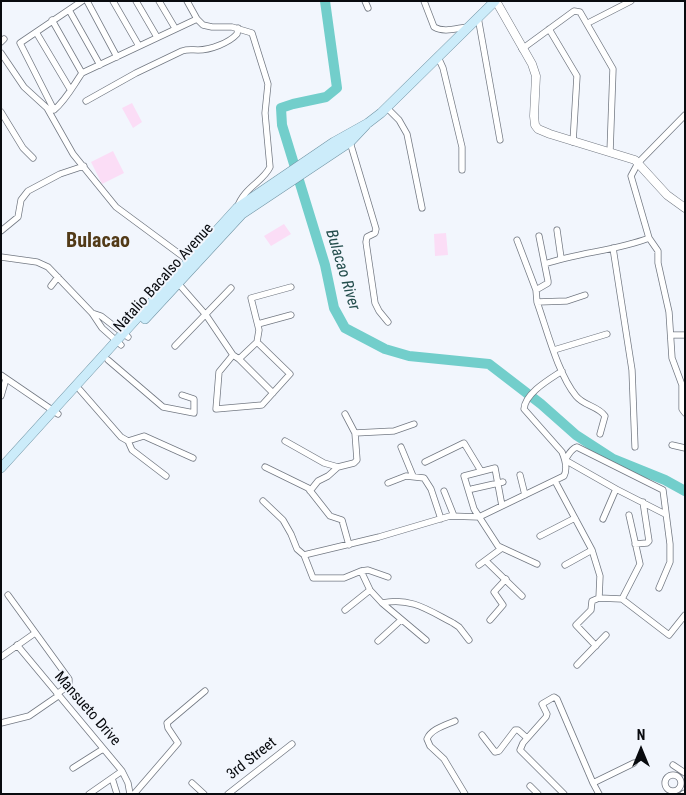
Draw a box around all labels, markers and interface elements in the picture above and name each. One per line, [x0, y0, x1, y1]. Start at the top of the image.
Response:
street label: Natalio Bacalso Avenue [111, 220, 217, 336]
water label: Bulacao River [321, 227, 363, 313]
district label: Bulacao [66, 230, 130, 254]
street label: Mansueto Drive [50, 668, 124, 750]
north arrow [616, 725, 666, 775]
text: N [637, 727, 645, 743]
street label: 3rd Street [224, 734, 280, 784]

